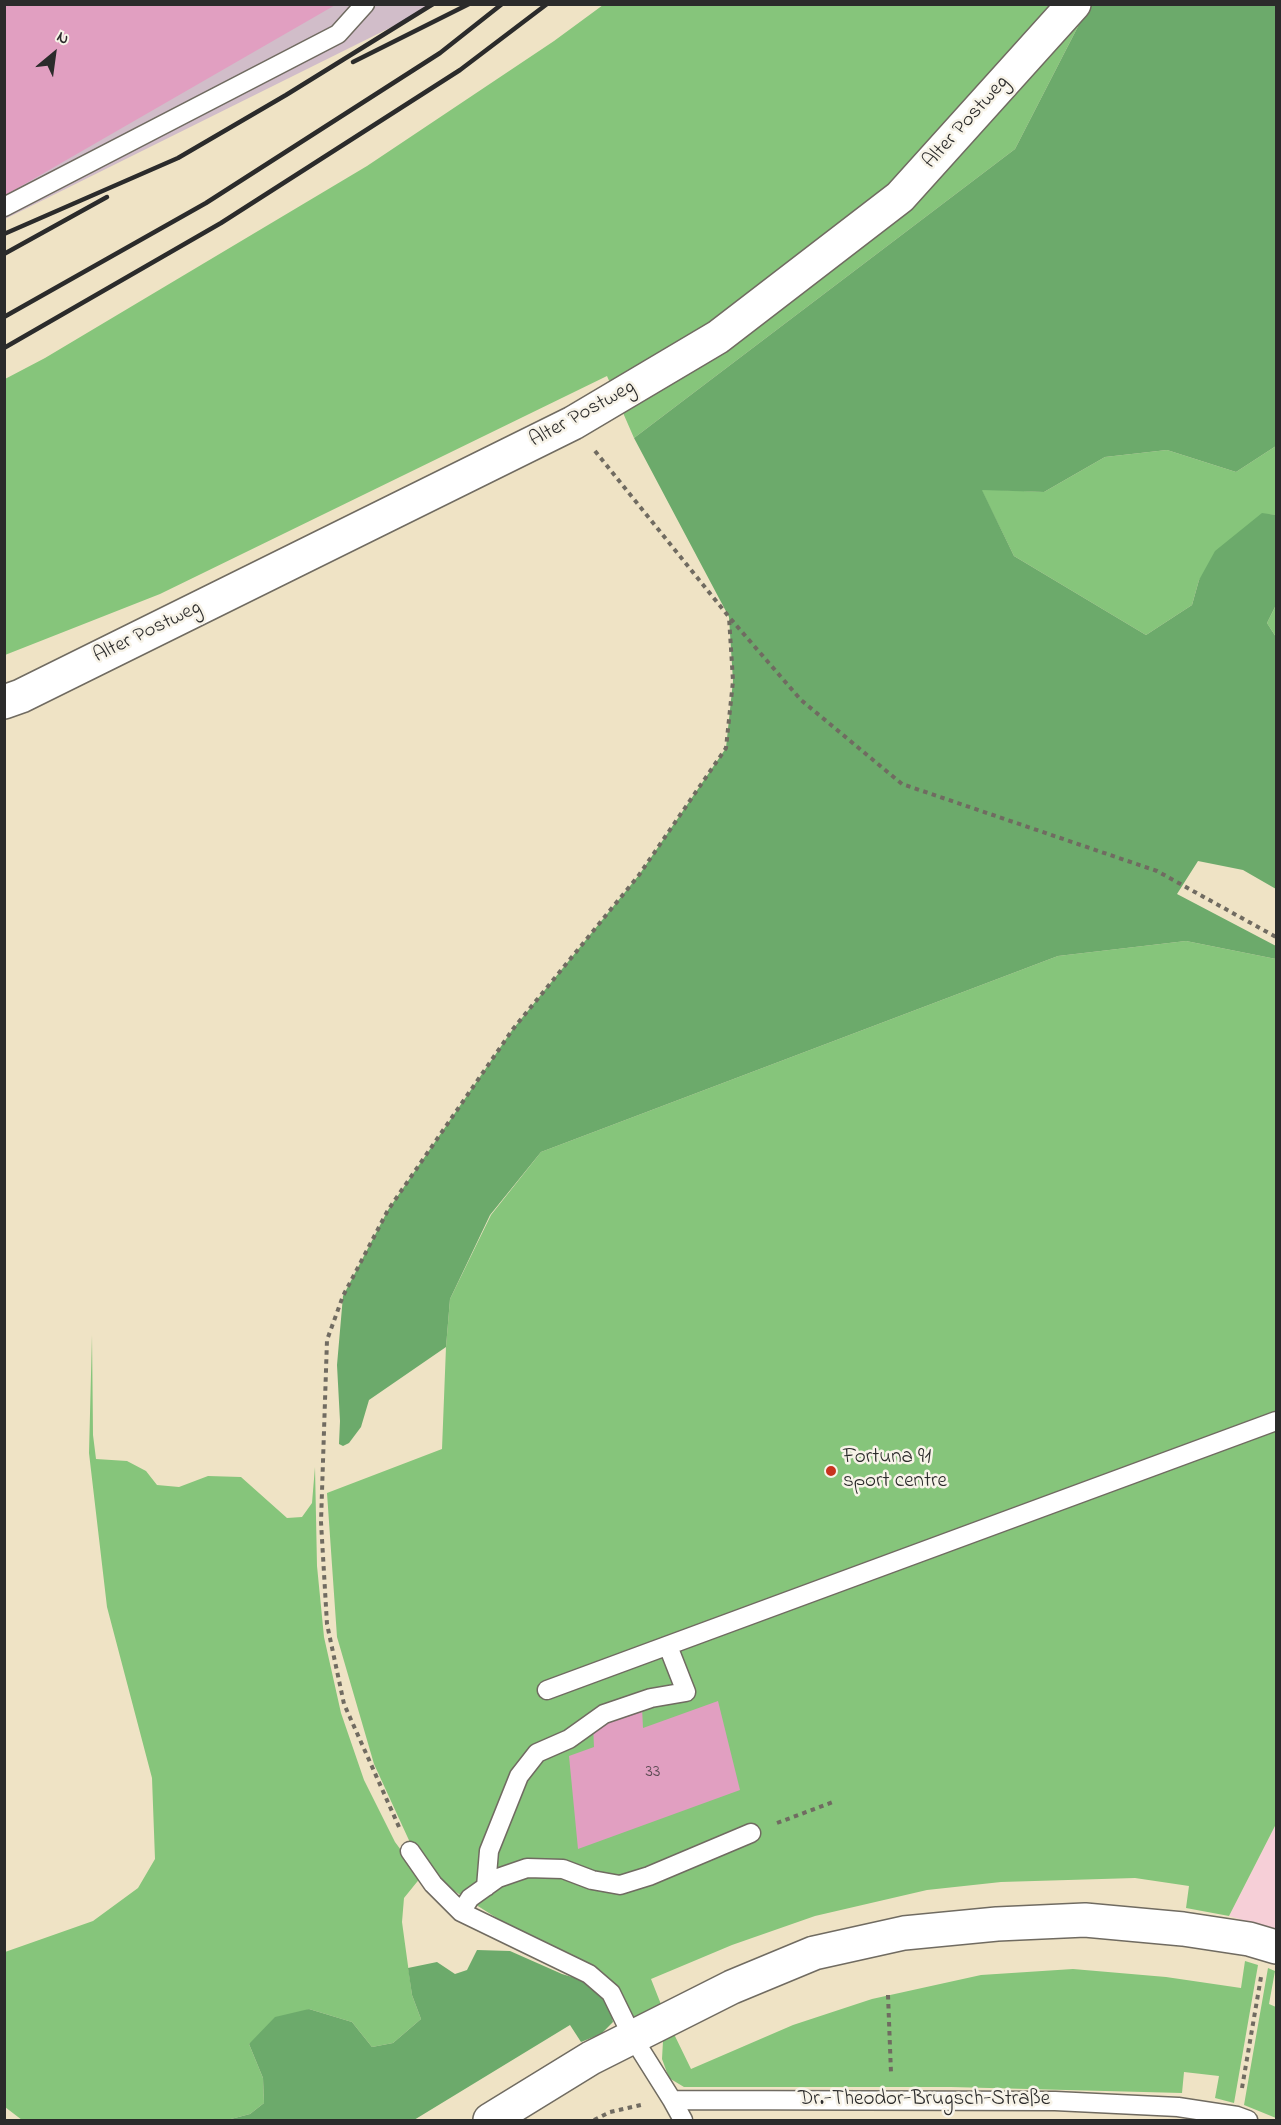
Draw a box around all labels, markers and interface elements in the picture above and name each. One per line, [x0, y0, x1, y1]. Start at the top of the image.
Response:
north arrow [24, 24, 84, 84]
text: N [52, 25, 73, 51]
street label: Alter Postweg [919, 71, 1015, 175]
street label: Alter Postweg [526, 376, 640, 454]
street label: Alter Postweg [90, 596, 206, 670]
place label: Fortuna 91 sport centre [843, 1446, 947, 1496]
marker: Fortuna 91 sport centre [824, 1464, 838, 1478]
house number: 33 [646, 1762, 660, 1784]
street label: Dr.-Theodor-Brugsch-Straße [798, 2088, 1050, 2114]

